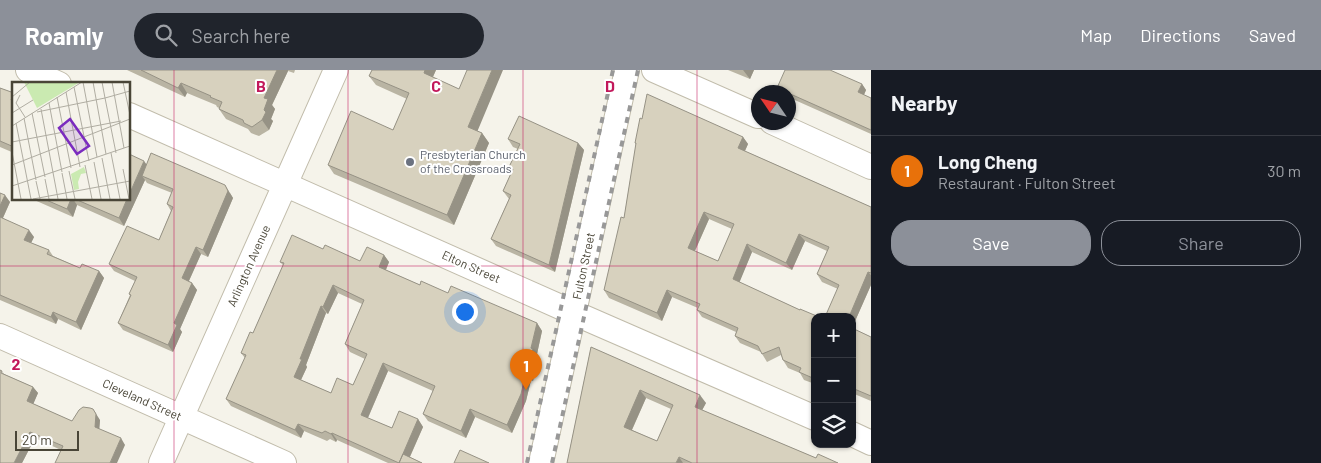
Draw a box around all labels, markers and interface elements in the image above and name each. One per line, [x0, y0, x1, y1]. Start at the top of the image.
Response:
search box [134, 13, 484, 58]
text: Roamly [25, 21, 104, 50]
icon: search [152, 21, 180, 49]
text: Search here [192, 24, 290, 47]
text: Map [1080, 24, 1112, 46]
text: Directions [1140, 24, 1221, 46]
text: Saved [1249, 24, 1296, 46]
text: B [256, 76, 266, 95]
text: C [431, 76, 441, 95]
text: D [605, 76, 615, 95]
inset map [12, 82, 130, 200]
north arrow [751, 85, 796, 130]
text: Nearby [891, 90, 957, 115]
place label: Presbyterian Church of the Crossroads [420, 147, 526, 175]
text: Long Cheng [938, 150, 1037, 173]
marker: Presbyterian Church of the Crossroads [404, 156, 416, 168]
text: 1 [904, 161, 910, 180]
text: 30 m [1267, 161, 1301, 180]
text: Restaurant · Fulton Street [938, 173, 1115, 192]
button: Save [891, 220, 1091, 266]
button: Share [1101, 220, 1301, 266]
street label: Arlington Avenue [224, 223, 272, 309]
street label: Fulton Street [569, 231, 597, 301]
street label: Elton Street [440, 247, 503, 285]
your location [452, 299, 478, 325]
map controls [811, 313, 856, 448]
button: + [811, 313, 856, 358]
pin: 1 [510, 349, 542, 390]
text: 2 [12, 354, 21, 373]
button: − [811, 358, 856, 403]
street label: Cleveland Street [101, 375, 184, 423]
button: layers [811, 403, 856, 448]
scale bar [15, 428, 79, 451]
text: 20 m [22, 431, 52, 448]

